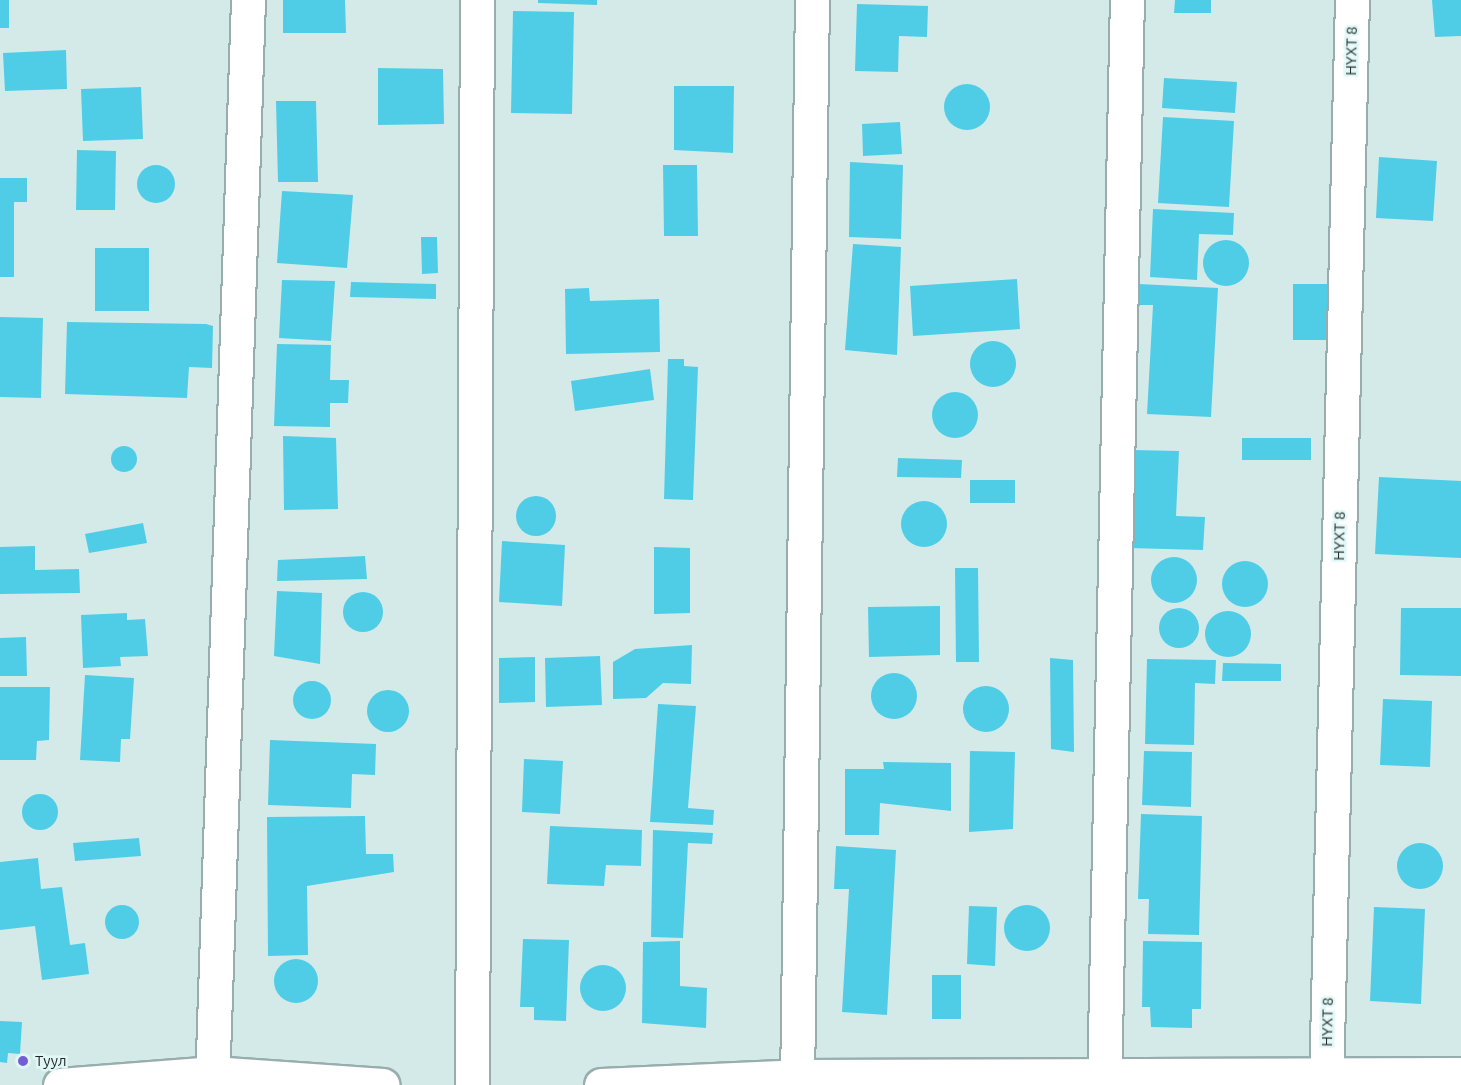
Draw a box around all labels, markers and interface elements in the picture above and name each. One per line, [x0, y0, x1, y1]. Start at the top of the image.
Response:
street label: НҮХТ 8 [1342, 26, 1360, 76]
street label: НҮХТ 8 [1330, 511, 1348, 561]
street label: НҮХТ 8 [1318, 997, 1336, 1047]
place label: Туул [35, 1052, 66, 1070]
marker: Туул [16, 1054, 30, 1068]

